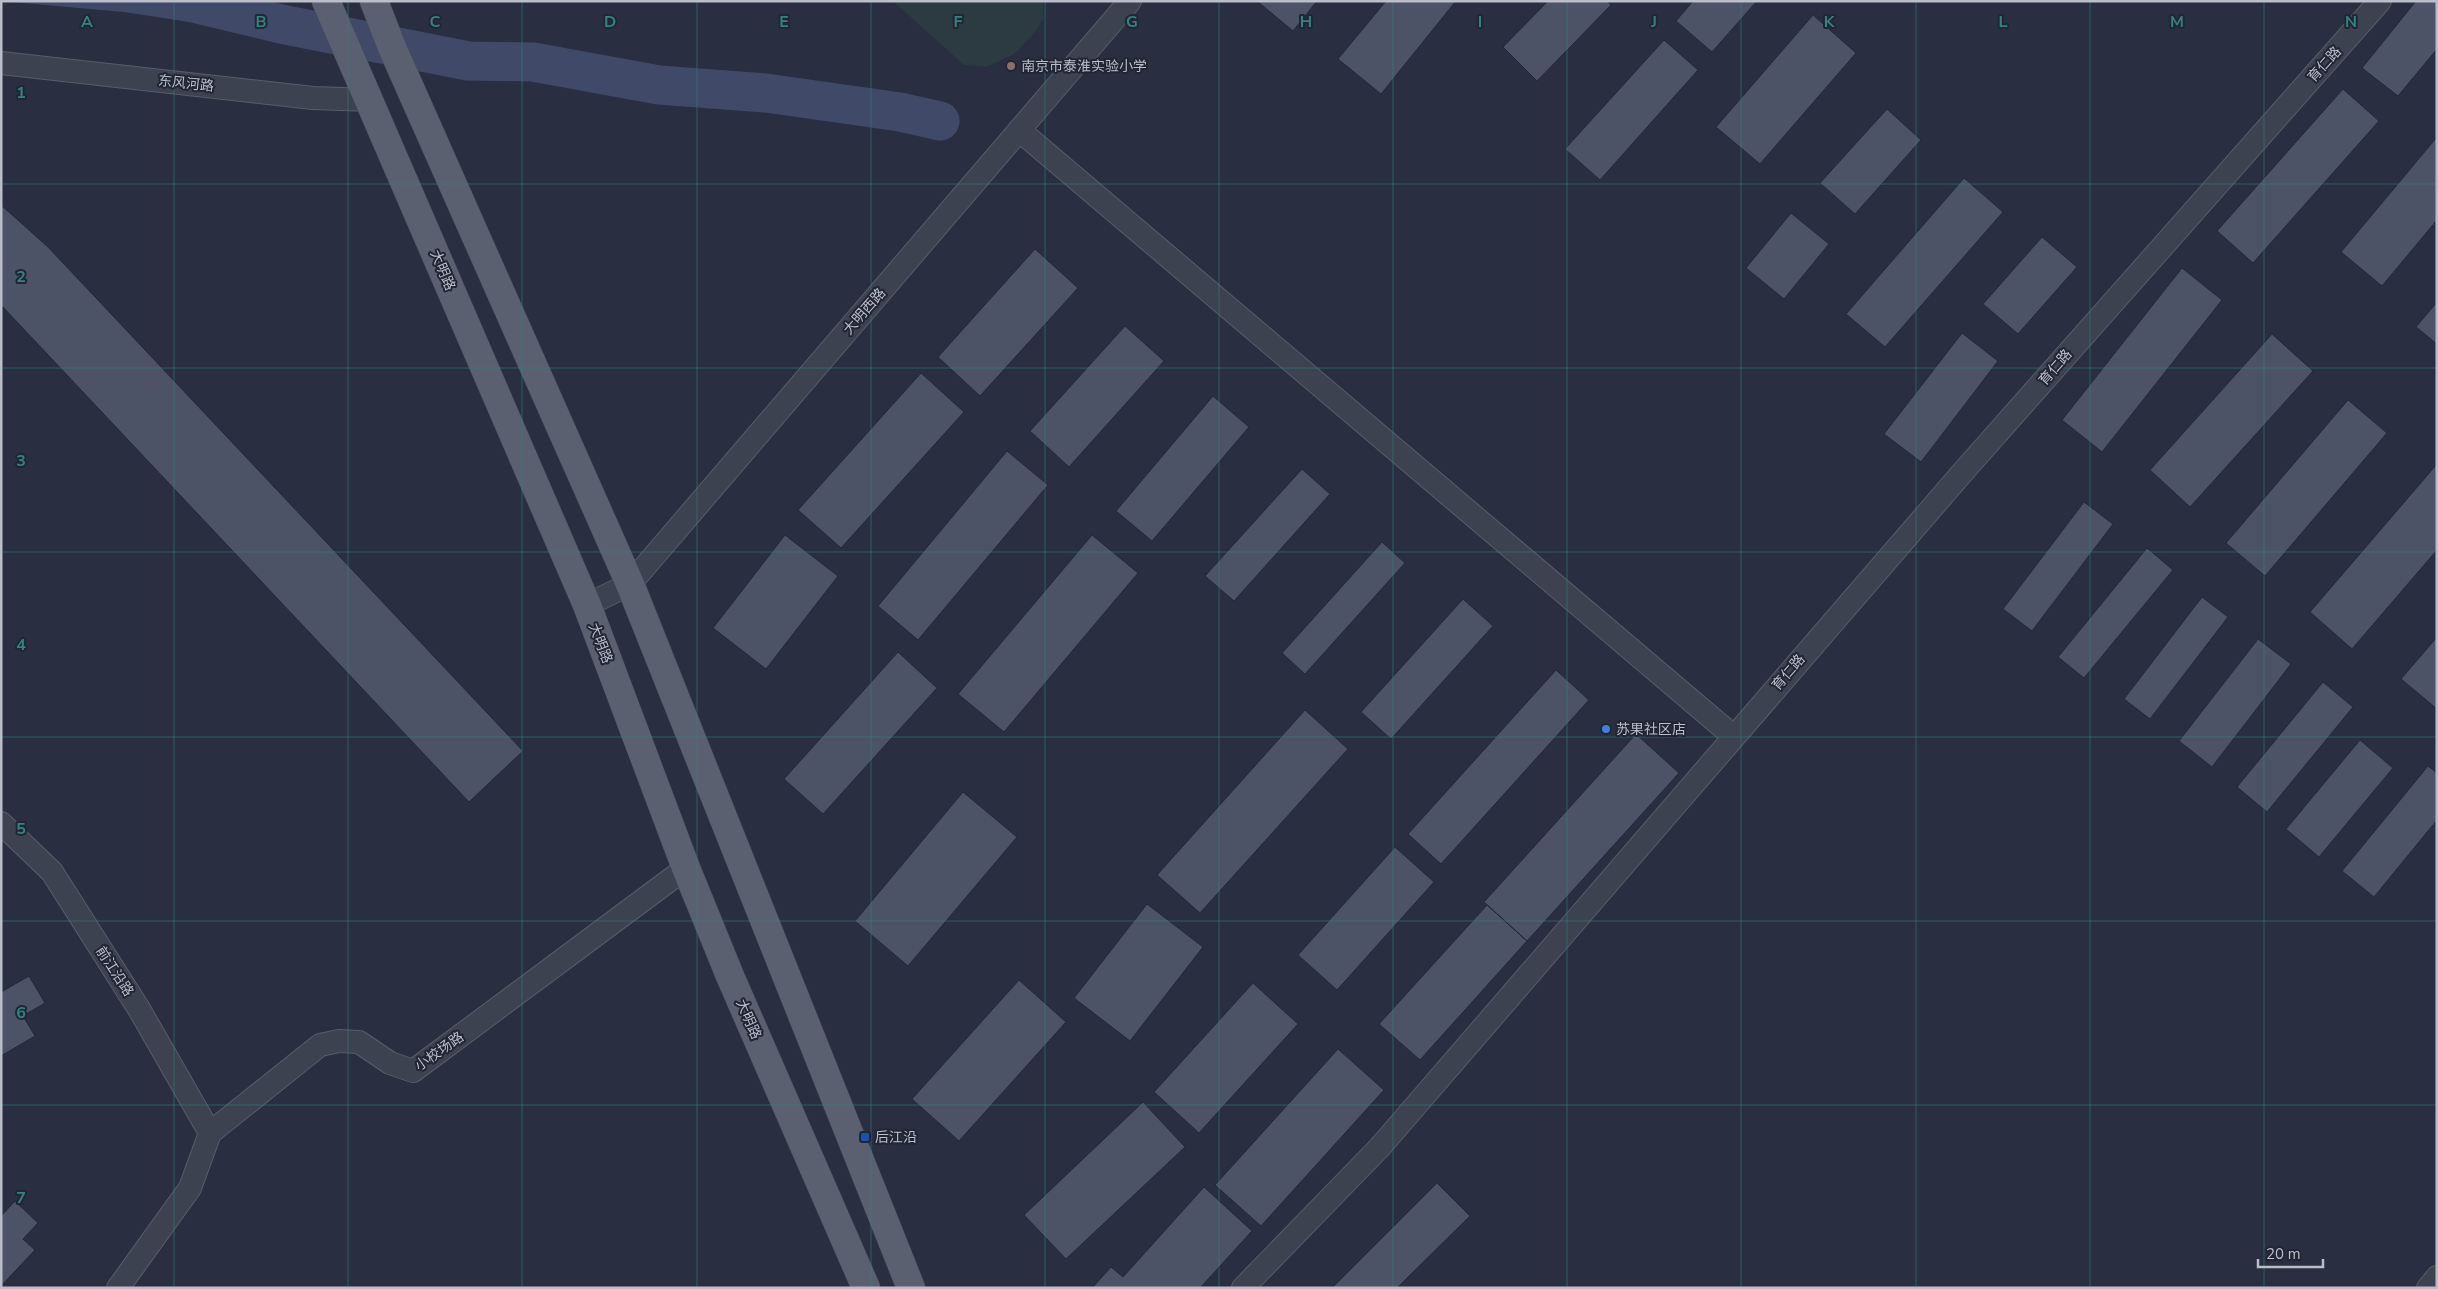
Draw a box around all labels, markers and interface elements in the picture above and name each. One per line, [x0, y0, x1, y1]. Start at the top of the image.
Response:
text: A [81, 11, 93, 33]
text: B [255, 11, 267, 33]
text: C [430, 11, 441, 33]
text: D [604, 11, 616, 33]
text: E [779, 11, 789, 33]
text: F [954, 11, 963, 33]
text: G [1126, 11, 1138, 33]
text: H [1300, 11, 1312, 33]
text: I [1478, 11, 1482, 33]
text: J [1650, 11, 1657, 33]
text: K [1824, 11, 1836, 33]
text: L [1999, 11, 2008, 33]
text: M [2170, 11, 2184, 33]
text: N [2345, 11, 2357, 33]
street label: 育仁路 [2303, 42, 2345, 86]
place label: 南京市泰淮实验小学 [1021, 57, 1147, 76]
marker: 南京市泰淮实验小学 [1005, 60, 1017, 72]
street label: 东风河路 [157, 71, 215, 96]
text: 1 [16, 82, 26, 104]
street label: 大明路 [426, 247, 459, 293]
text: 2 [16, 266, 26, 288]
street label: 大明西路 [839, 284, 890, 339]
street label: 育仁路 [2034, 345, 2076, 389]
text: 3 [16, 450, 26, 472]
street label: 大明路 [584, 620, 617, 666]
text: 4 [16, 634, 26, 656]
street label: 育仁路 [1767, 650, 1809, 694]
place label: 苏果社区店 [1616, 720, 1686, 739]
marker: 苏果社区店 [1600, 723, 1612, 735]
text: 5 [16, 818, 26, 840]
street label: 前江沿路 [91, 943, 138, 1000]
street label: 大明路 [731, 996, 766, 1042]
text: 6 [16, 1002, 26, 1024]
street label: 小校场路 [411, 1028, 468, 1075]
place label: 后江沿 [875, 1128, 917, 1147]
marker: 后江沿 [859, 1131, 871, 1143]
text: 7 [16, 1187, 26, 1209]
scale bar [2258, 1236, 2323, 1268]
text: 20 m [2266, 1244, 2301, 1264]

